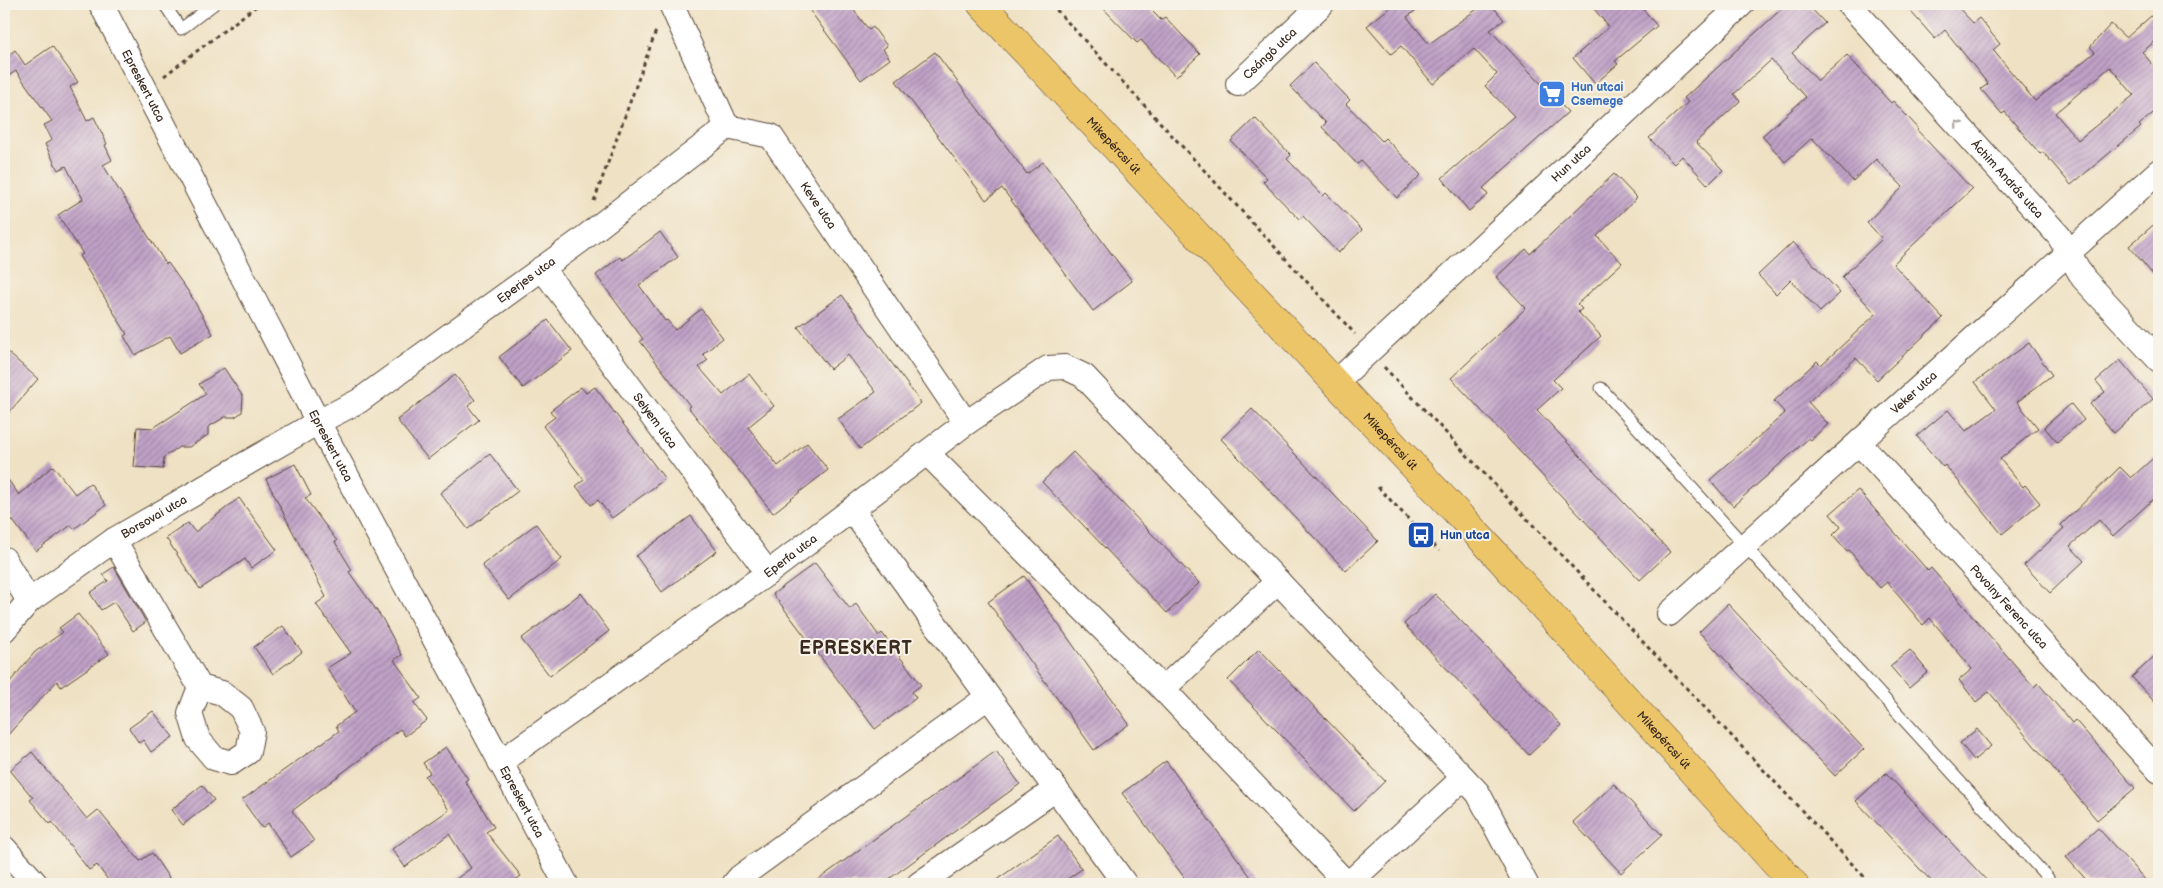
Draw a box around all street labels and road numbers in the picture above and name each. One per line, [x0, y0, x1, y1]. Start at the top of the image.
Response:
street label: Csángó utca [1240, 25, 1300, 83]
street label: Epreskert utca [118, 47, 168, 125]
street label: Mikepércsi út [1083, 114, 1144, 178]
street label: Áchim András utca [1968, 136, 2046, 222]
street label: Hun utca [1549, 141, 1595, 186]
street label: Keve utca [796, 179, 839, 232]
street label: Eperjes utca [494, 254, 559, 307]
street label: Veker utca [1888, 368, 1941, 418]
street label: Selyem utca [629, 390, 680, 452]
street label: Epreskert utca [305, 407, 356, 485]
street label: Mikepércsi út [1360, 410, 1421, 474]
street label: Borsovai utca [118, 492, 190, 542]
street label: Eperfa utca [761, 531, 820, 581]
street label: Povolny Ferenc utca [1966, 562, 2051, 652]
street label: Mikepércsi út [1633, 708, 1694, 773]
street label: Epreskert utca [496, 763, 547, 841]

